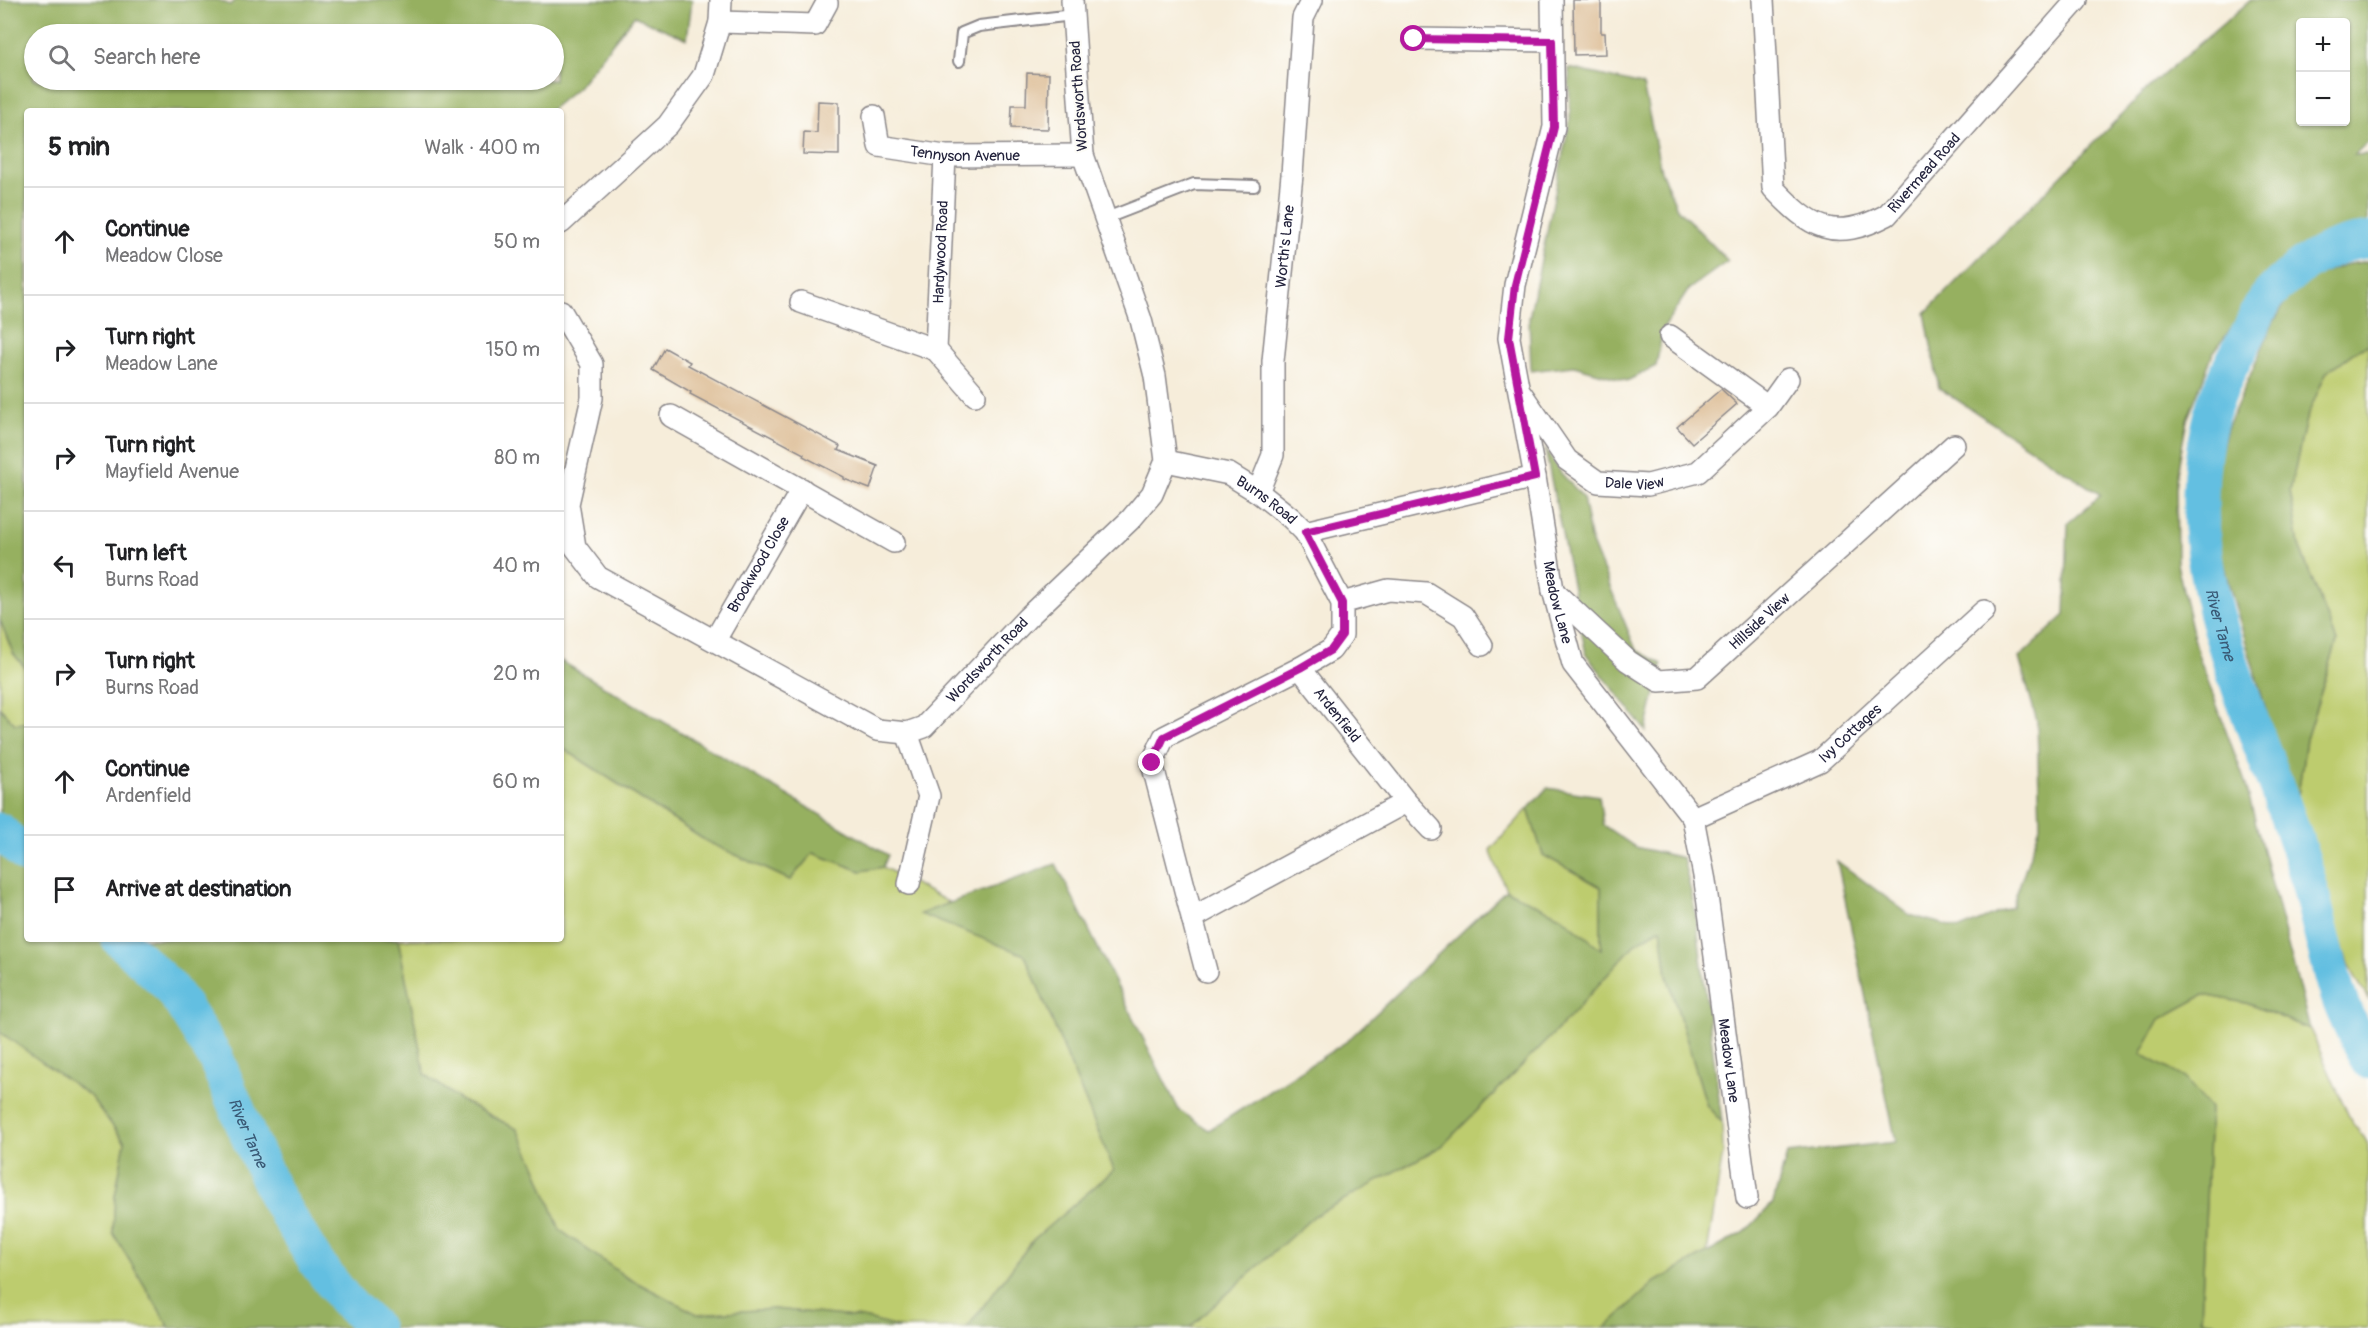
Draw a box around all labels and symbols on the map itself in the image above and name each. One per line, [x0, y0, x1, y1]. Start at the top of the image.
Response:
route start [1400, 25, 1426, 51]
street label: Wordsworth Road [1066, 40, 1092, 152]
street label: Rivermead Road [1884, 129, 1965, 217]
street label: Tennyson Avenue [909, 141, 1021, 166]
street label: Hardywood Road [929, 200, 952, 304]
street label: Worth's Lane [1271, 204, 1298, 289]
street label: Burns Road [1233, 471, 1301, 528]
street label: Dale View [1604, 472, 1666, 494]
street label: Brookwood Close [723, 513, 794, 616]
street label: Meadow Lane [1539, 560, 1577, 646]
water label: River Tame [2201, 587, 2240, 666]
street label: Hillside View [1725, 589, 1794, 654]
street label: Wordsworth Road [942, 613, 1032, 707]
street label: Ardenfield [1310, 684, 1365, 746]
street label: Ivy Cottages [1815, 700, 1886, 767]
route end [1138, 749, 1164, 775]
street label: Meadow Lane [1714, 1017, 1744, 1104]
water label: River Tame [224, 1095, 273, 1173]

